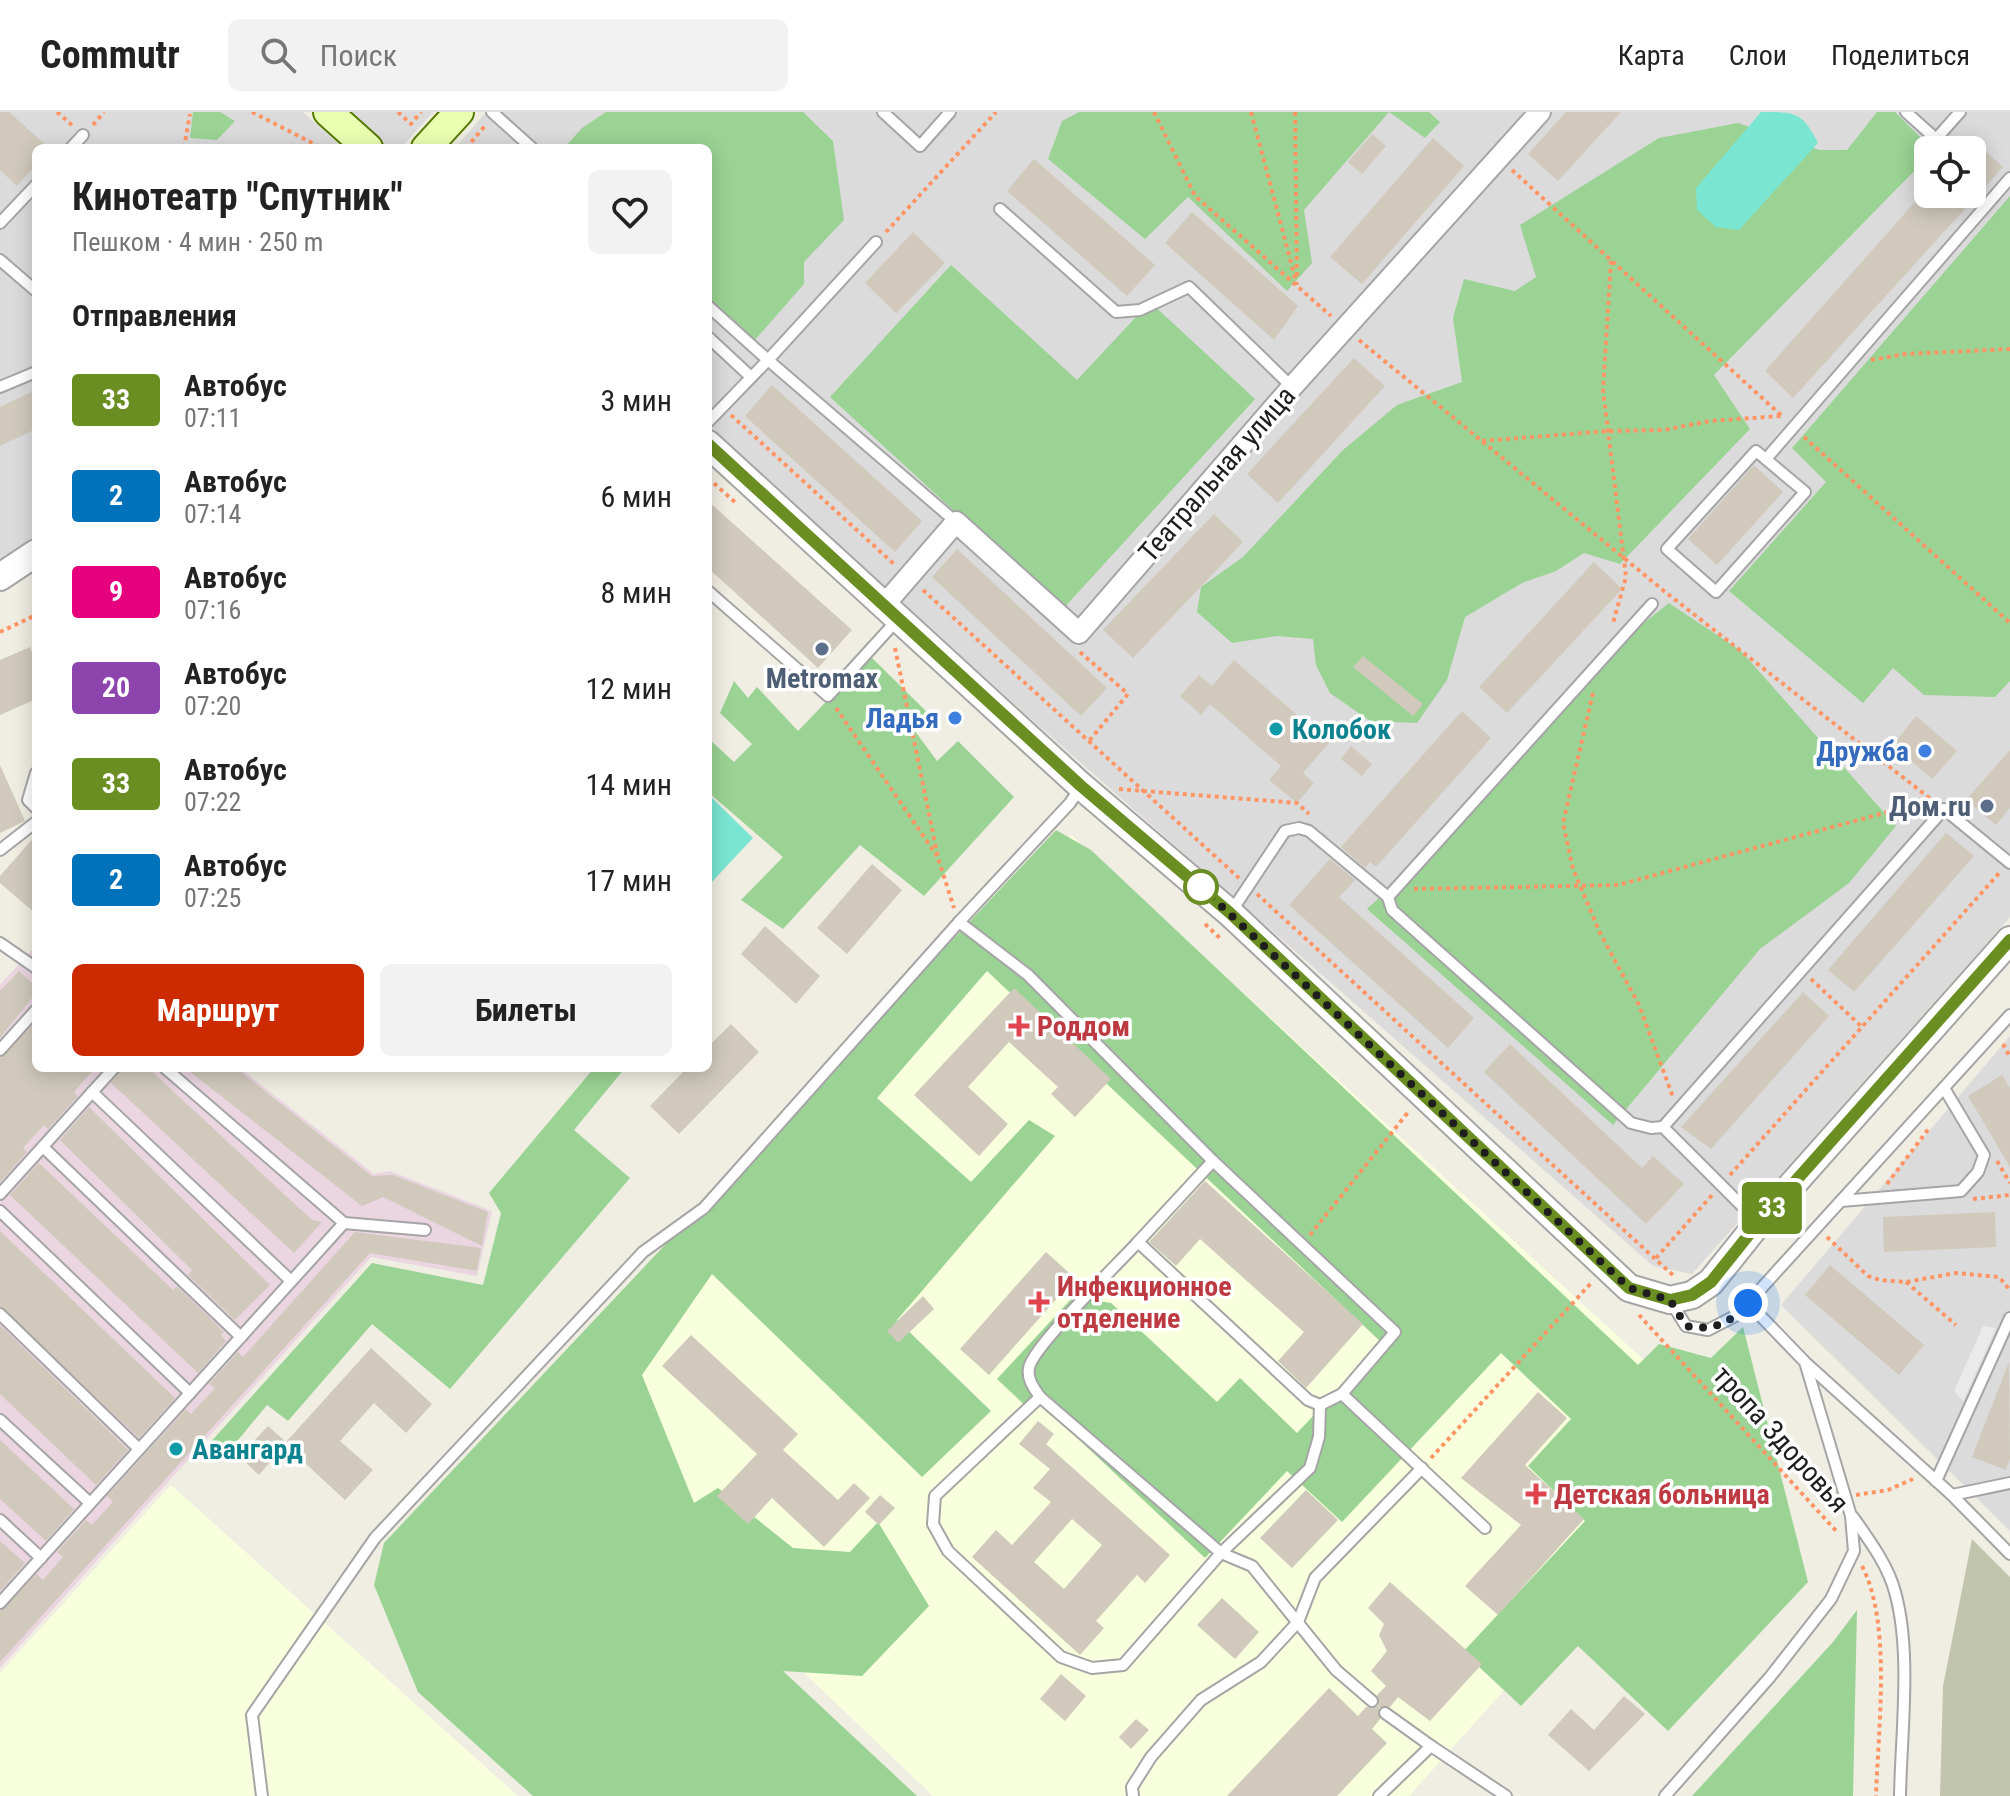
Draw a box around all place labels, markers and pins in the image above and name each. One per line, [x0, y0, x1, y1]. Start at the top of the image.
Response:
marker: Metromax [813, 640, 831, 658]
place label: Metromax [766, 662, 879, 695]
place label: Ладья [865, 702, 939, 735]
marker: Ладья [946, 709, 964, 727]
place label: Колобок [1292, 713, 1391, 746]
marker: Колобок [1267, 720, 1285, 738]
place label: Дружба [1816, 735, 1909, 768]
marker: Дружба [1916, 742, 1934, 760]
place label: Дом.ru [1889, 790, 1971, 823]
marker: Дом.ru [1978, 797, 1996, 815]
unlabelled marker [1184, 870, 1218, 904]
place label: Роддом [1037, 1010, 1130, 1043]
marker: Роддом [1008, 1015, 1030, 1037]
place label: Инфекционное отделение [1057, 1270, 1232, 1335]
marker: Инфекционное отделение [1028, 1291, 1050, 1313]
place label: Авангард [192, 1433, 303, 1466]
marker: Авангард [167, 1440, 185, 1458]
place label: Детская больница [1554, 1478, 1770, 1511]
marker: Детская больница [1525, 1483, 1547, 1505]

